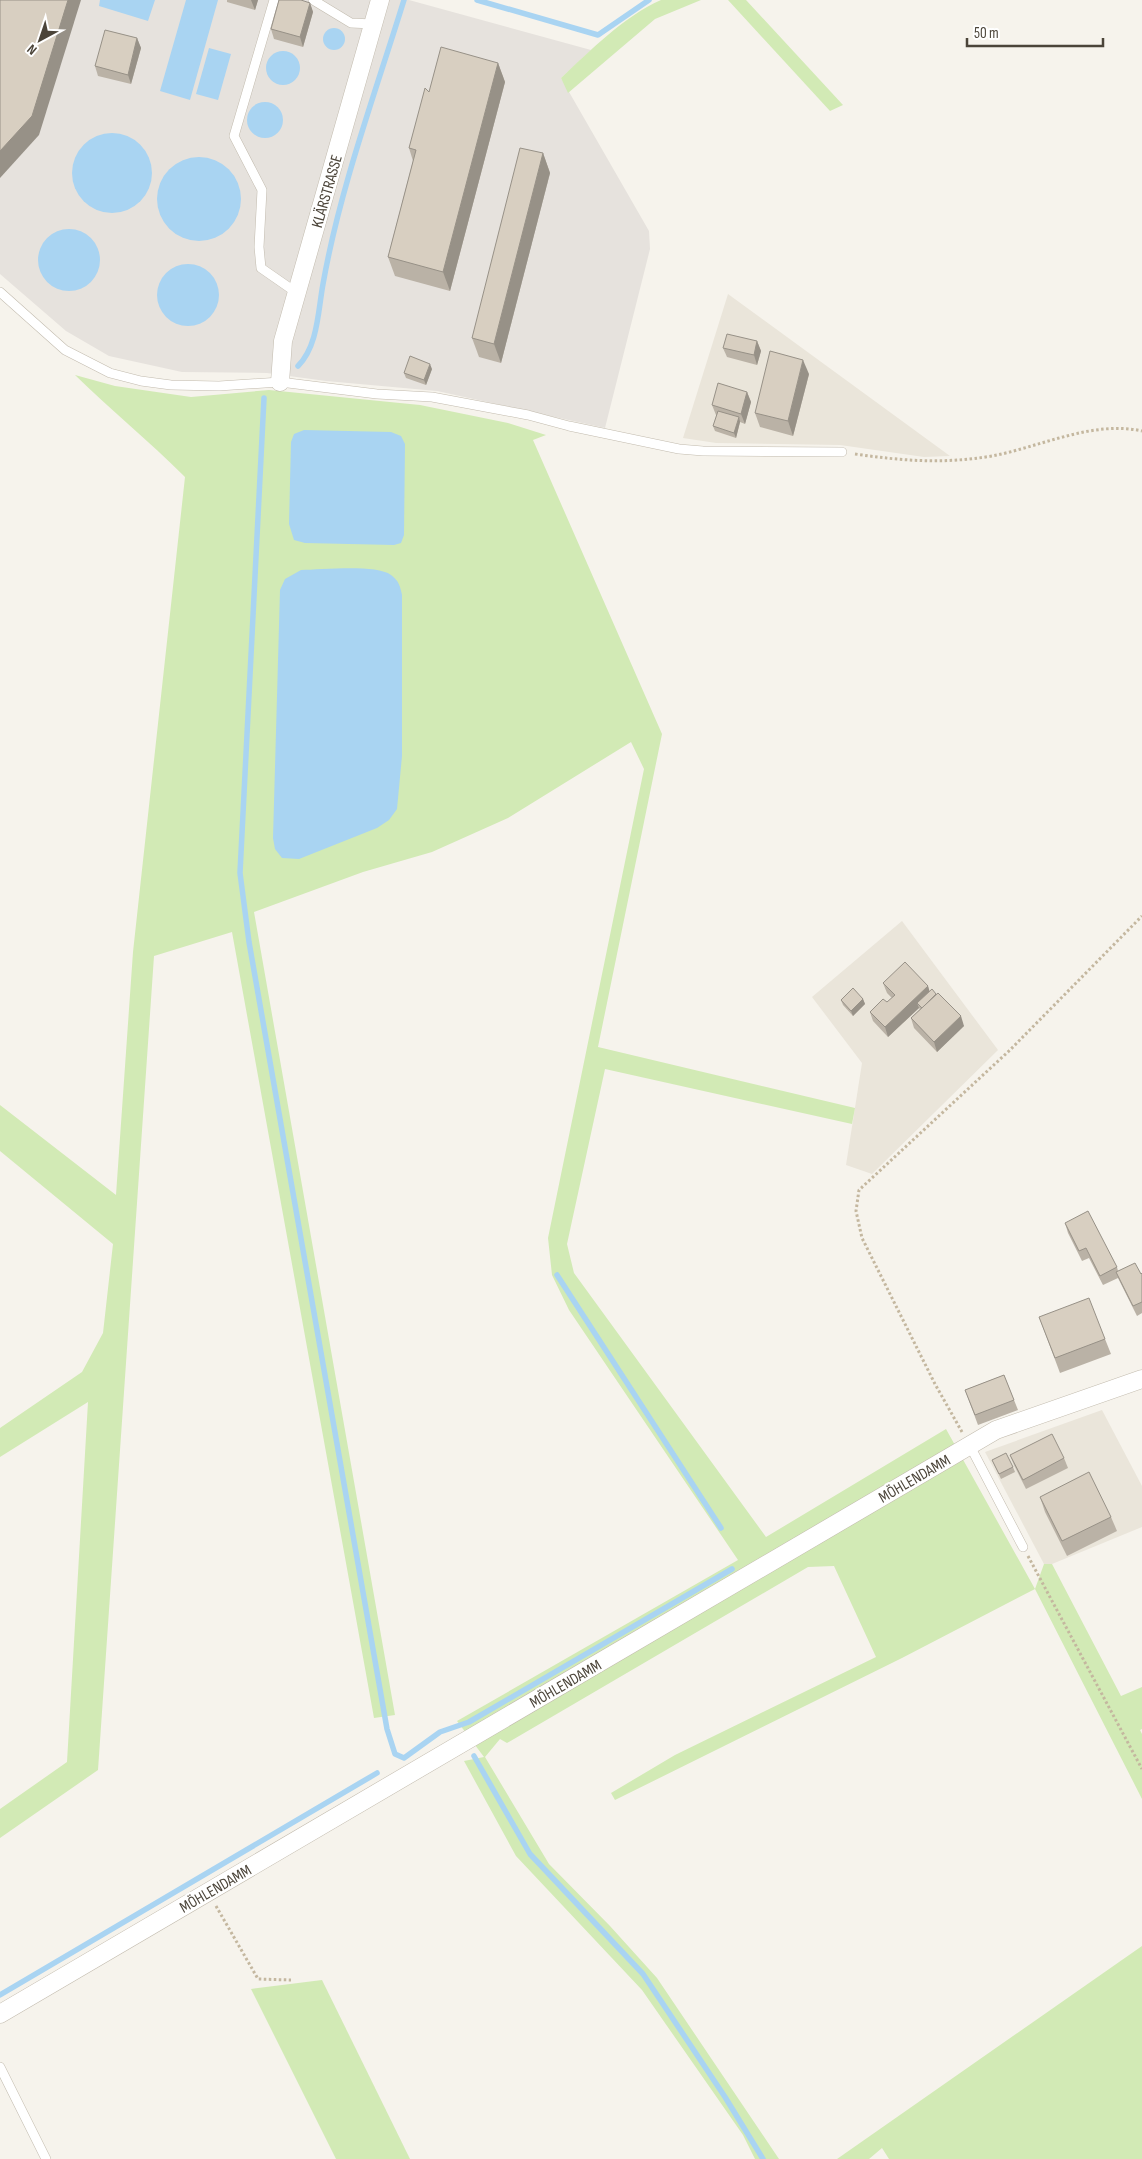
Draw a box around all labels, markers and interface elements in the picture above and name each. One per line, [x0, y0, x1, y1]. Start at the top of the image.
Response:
north arrow [15, 15, 65, 65]
scale bar [967, 15, 1103, 47]
text: 50 m [974, 24, 999, 43]
text: N [24, 41, 40, 58]
street label: KLÄRSTRASSE [308, 153, 347, 230]
street label: MÖHLENDAMM [875, 1451, 954, 1507]
street label: MÖHLENDAMM [526, 1656, 605, 1712]
street label: MÖHLENDAMM [176, 1861, 255, 1917]

